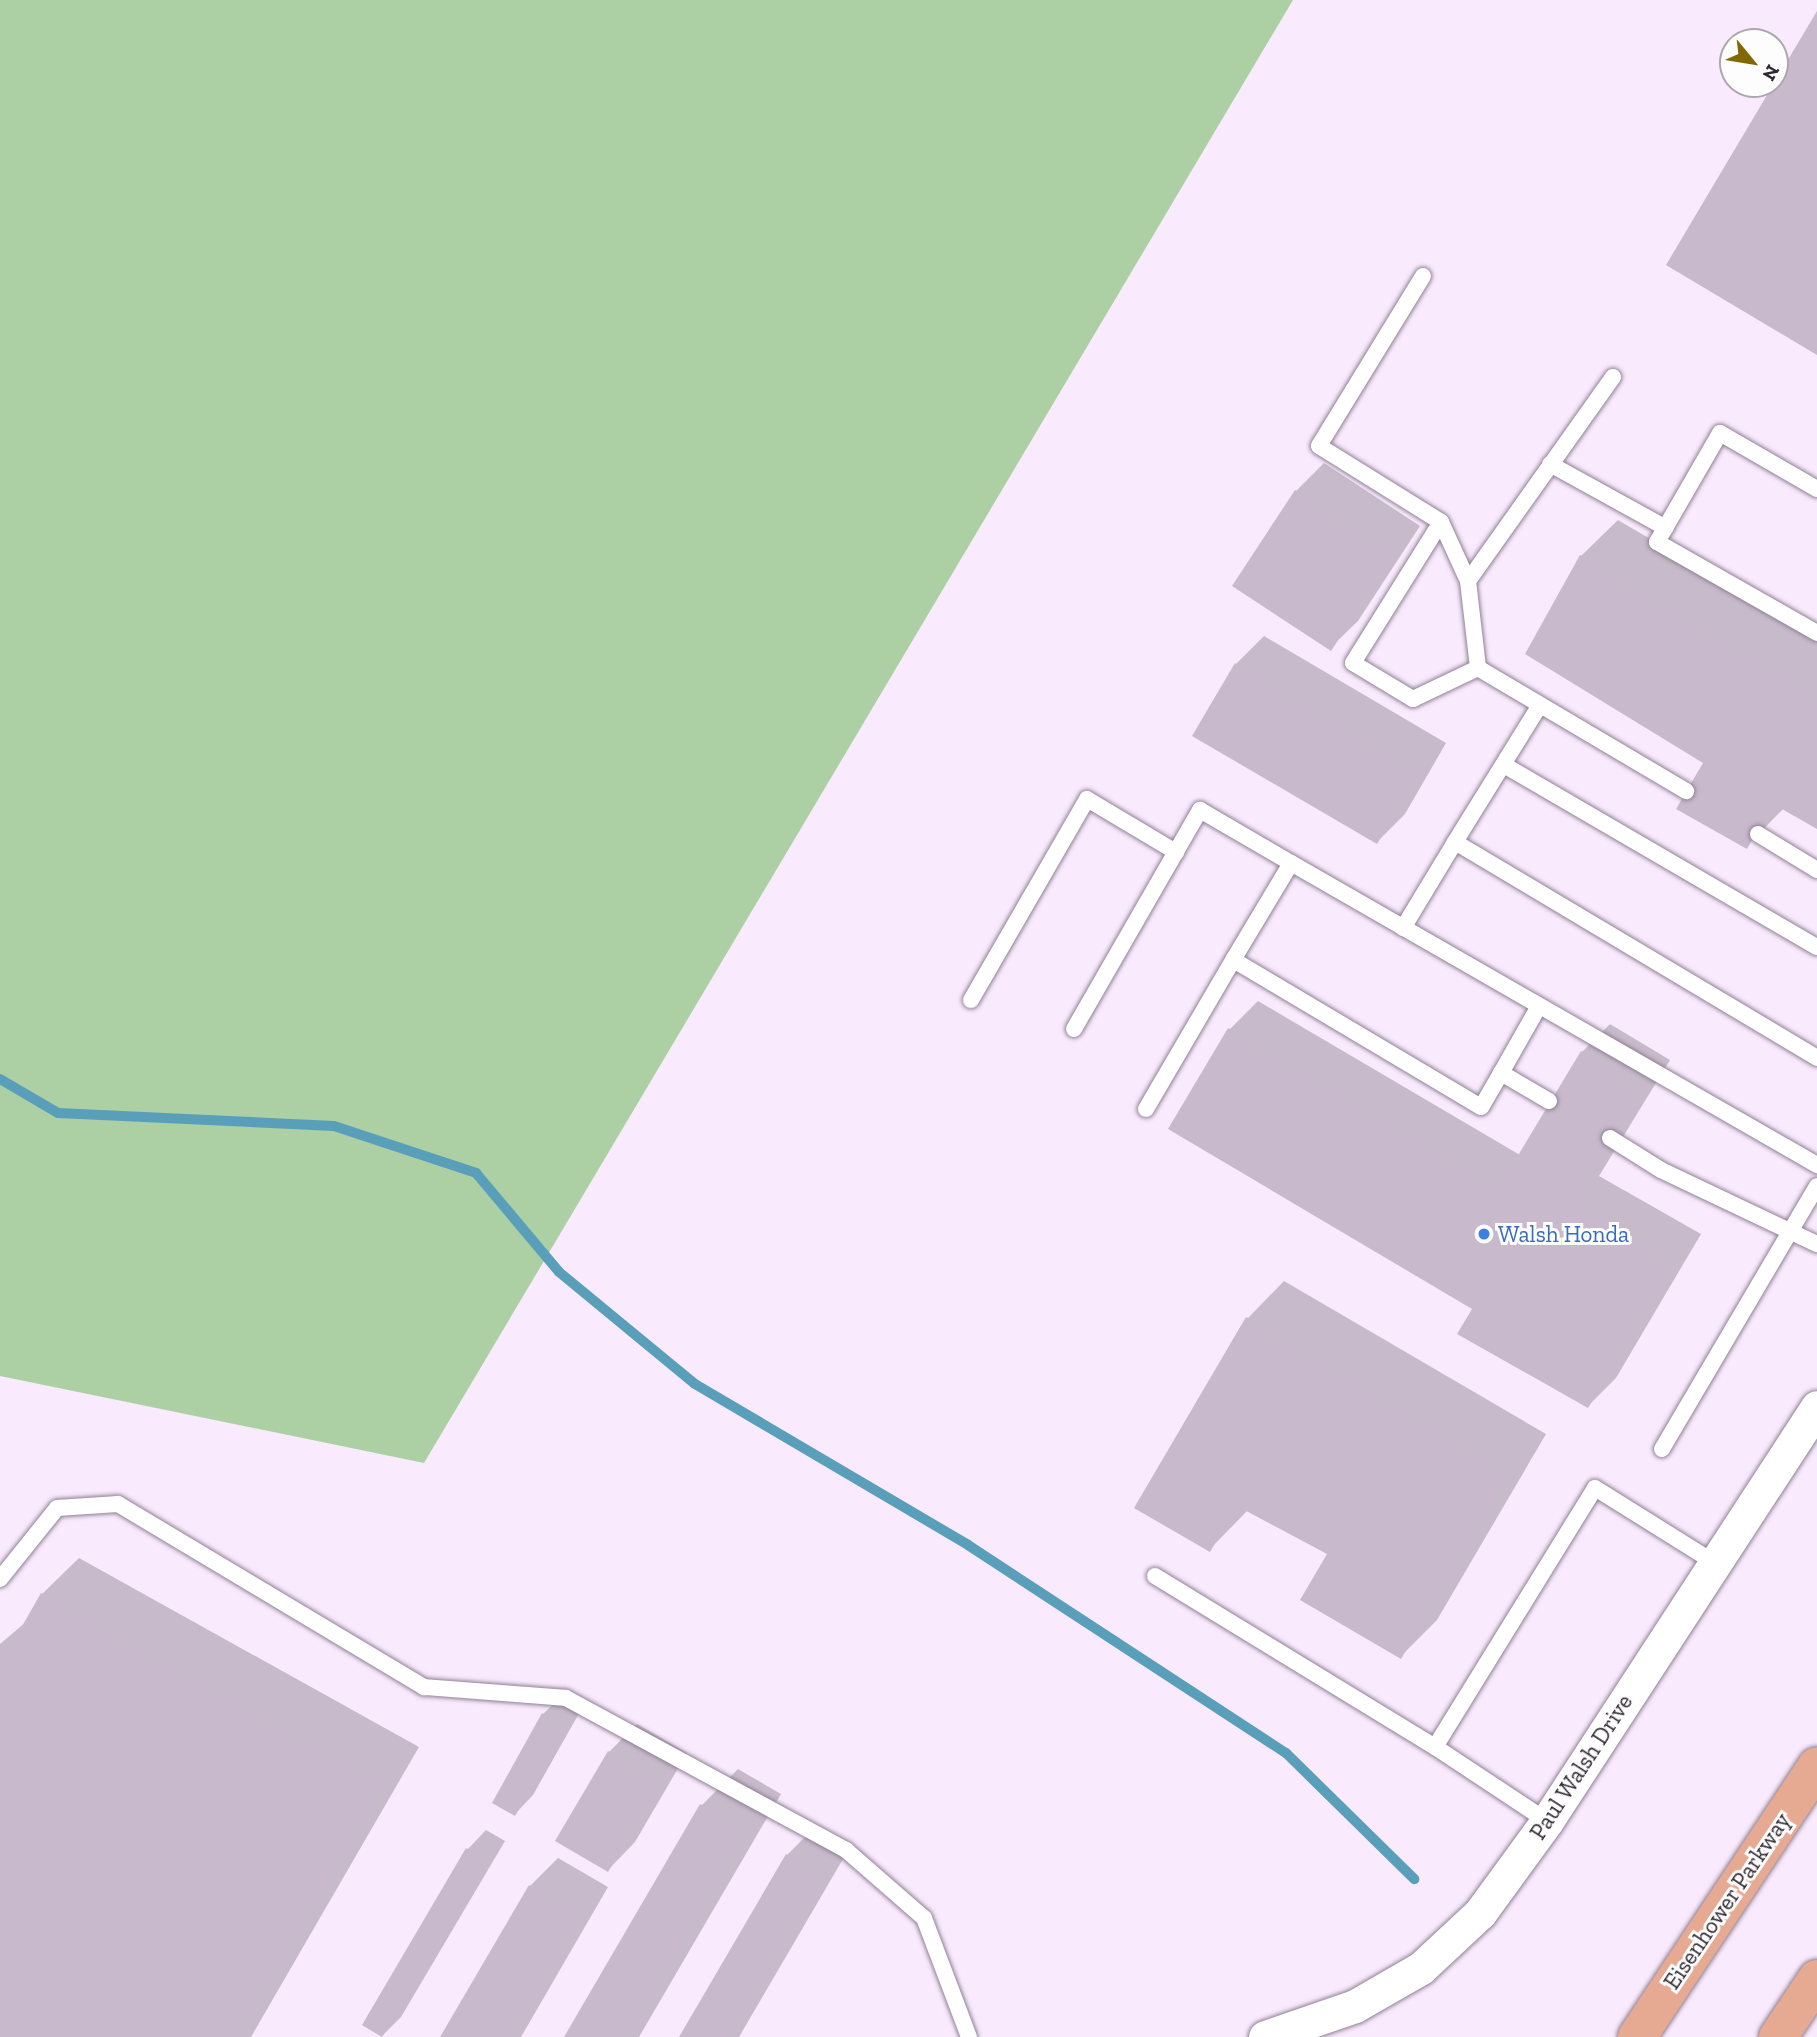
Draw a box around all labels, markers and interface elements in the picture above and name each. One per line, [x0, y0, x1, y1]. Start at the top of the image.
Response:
north arrow [1719, 28, 1789, 98]
text: N [1757, 61, 1784, 85]
place label: Walsh Honda [1498, 1220, 1629, 1248]
marker: Walsh Honda [1476, 1226, 1492, 1242]
street label: Paul Walsh Drive [1524, 1689, 1638, 1845]
street label: Eisenhower Parkway [1658, 1807, 1796, 1995]

